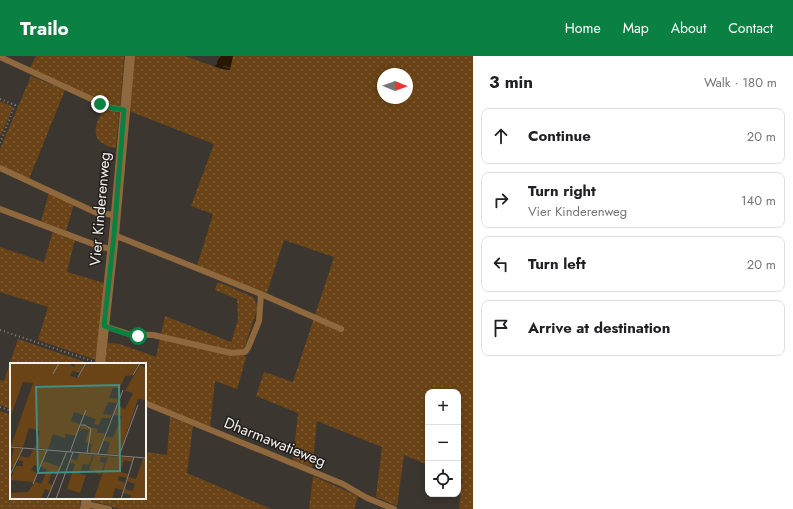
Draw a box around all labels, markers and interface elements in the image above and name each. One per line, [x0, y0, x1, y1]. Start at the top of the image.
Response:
text: Trailo [20, 15, 69, 42]
text: Home [565, 18, 601, 38]
text: Map [623, 18, 649, 38]
text: About [671, 18, 706, 38]
text: Contact [728, 18, 773, 38]
north arrow [377, 68, 413, 104]
text: 3 min [489, 70, 533, 94]
text: Walk · 180 m [704, 73, 777, 92]
route end [91, 95, 109, 113]
icon: ahead [490, 125, 512, 147]
text: Continue [528, 125, 591, 147]
text: 20 m [747, 127, 776, 146]
street label: Vier Kinderenweg [84, 151, 116, 267]
text: Turn right [528, 180, 596, 202]
icon: right [490, 189, 512, 211]
text: 140 m [741, 191, 776, 210]
text: Vier Kinderenweg [528, 202, 627, 221]
icon: left [490, 253, 512, 275]
text: Turn left [528, 253, 586, 275]
text: 20 m [747, 255, 776, 274]
icon: arrive [490, 317, 512, 339]
text: Arrive at destination [528, 317, 670, 339]
route start [129, 327, 147, 345]
inset map [10, 363, 146, 499]
map controls [425, 389, 461, 497]
button: + [425, 389, 461, 425]
street label: Dharmawatieweg [221, 412, 329, 472]
button: − [425, 425, 461, 461]
button: locate [425, 461, 461, 497]

